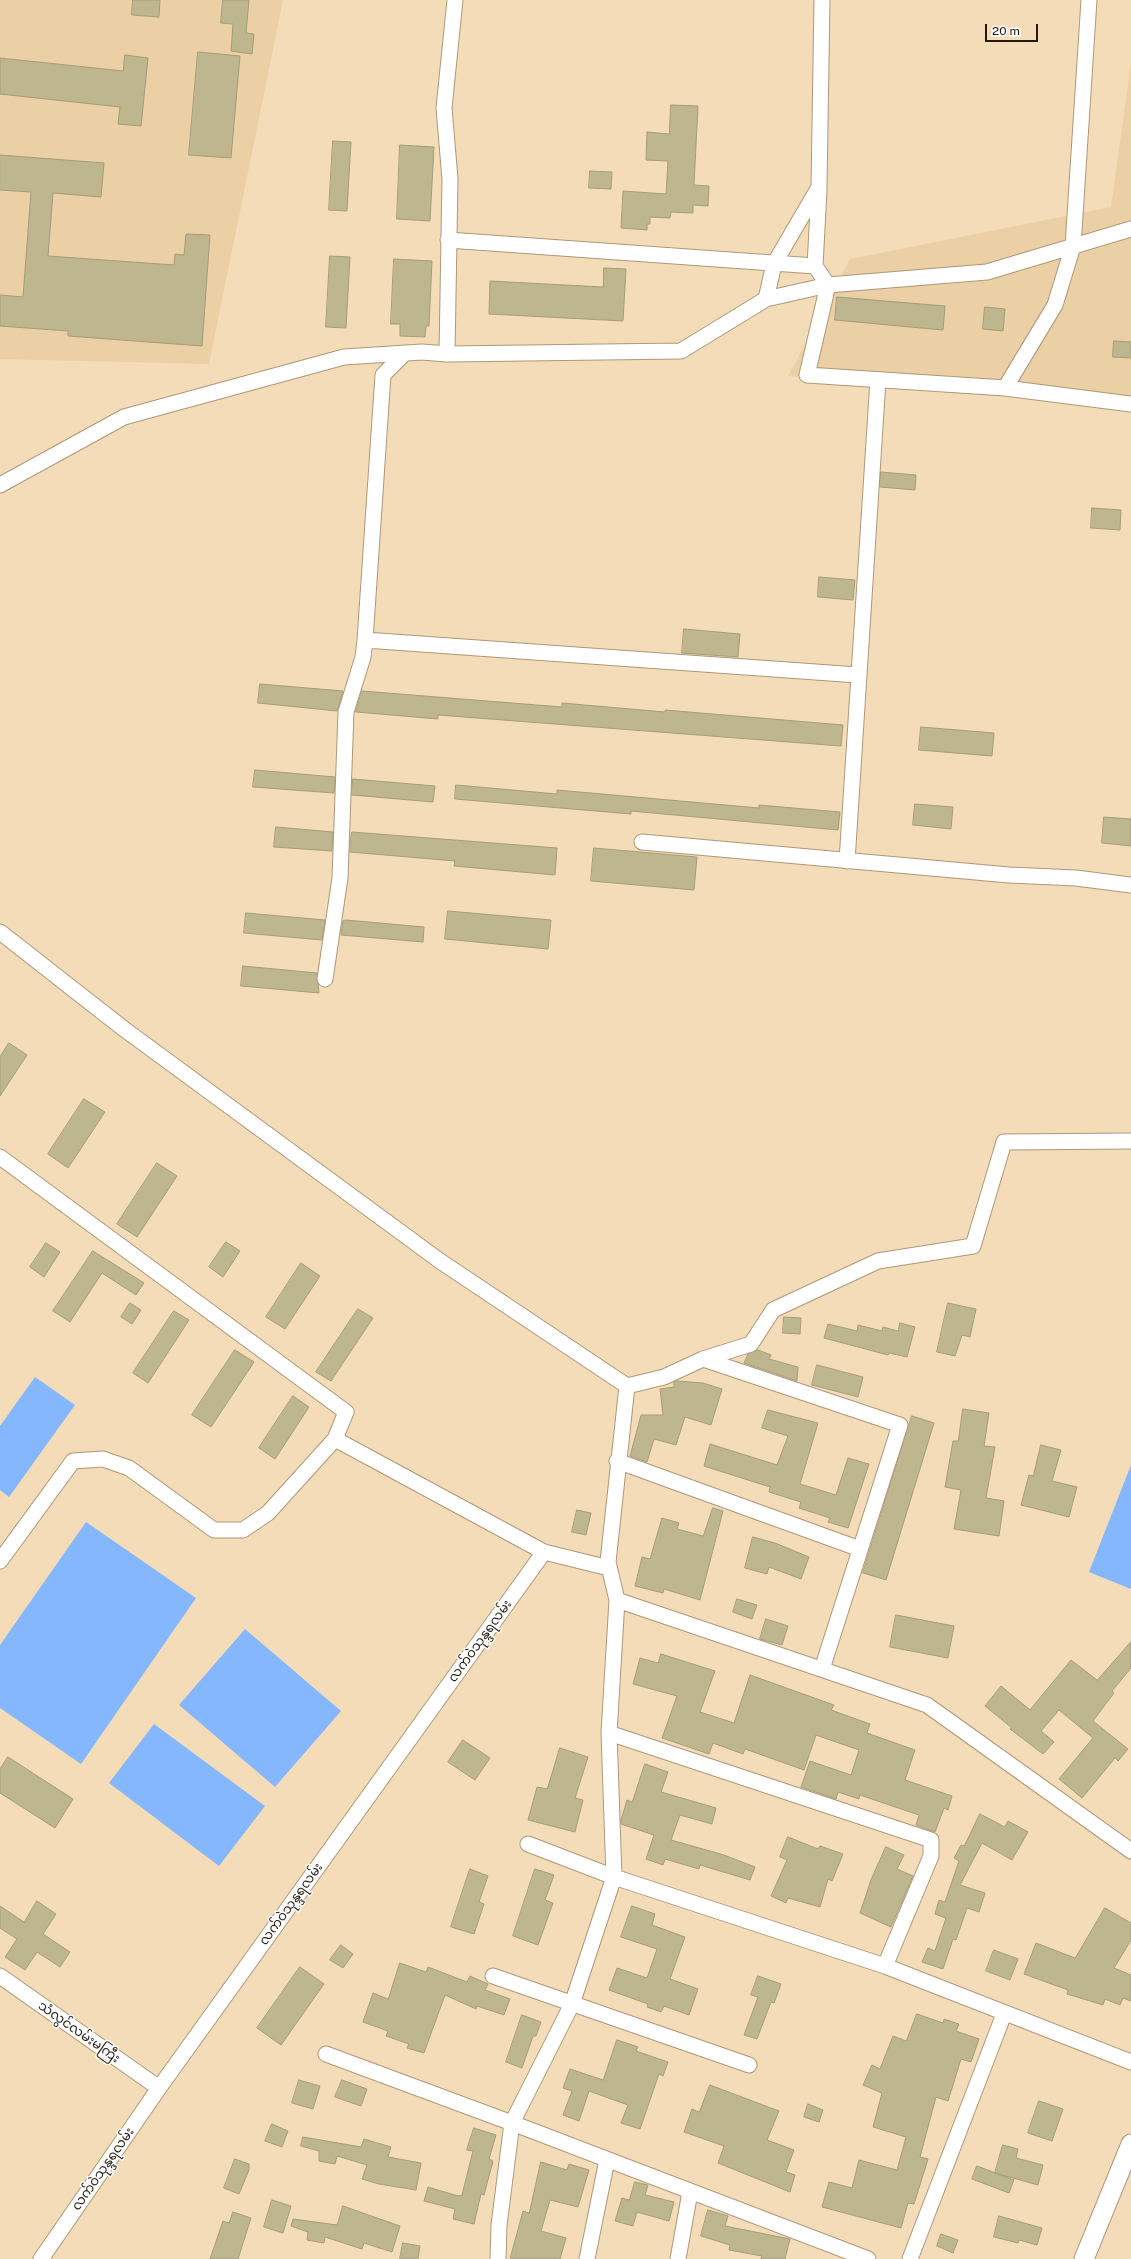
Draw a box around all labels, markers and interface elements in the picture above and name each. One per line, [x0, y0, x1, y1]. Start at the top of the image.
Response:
scale bar [987, 16, 1040, 42]
text: 20 m [992, 24, 1020, 38]
street label: လက်ဝဲသုန္ဒရလမ်း [445, 1597, 515, 1685]
street label: လက်ဝဲသုန္ဒရလမ်း [256, 1860, 326, 1948]
street label: သံလွင်လမ်းမကြီး [35, 1998, 123, 2066]
street label: လက်ဝဲသုန္ဒရလမ်း [69, 2124, 137, 2214]

